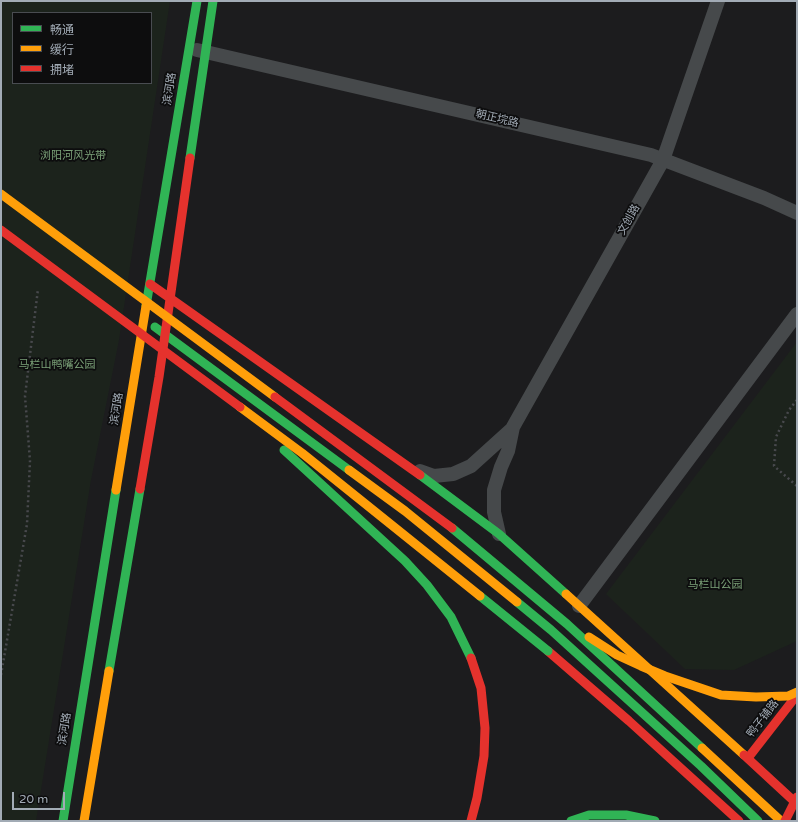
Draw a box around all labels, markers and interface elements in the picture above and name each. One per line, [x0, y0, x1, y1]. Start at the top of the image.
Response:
legend [12, 12, 152, 84]
text: 畅通 [50, 23, 74, 37]
text: 缓行 [50, 43, 74, 57]
text: 拥堵 [50, 63, 74, 77]
street label: 滨河路 [161, 72, 179, 106]
street label: 朝正垸路 [474, 108, 520, 130]
park label: 浏阳河风光带 [40, 149, 106, 163]
street label: 文创路 [615, 202, 643, 238]
park label: 马栏山鸭嘴公园 [19, 358, 95, 372]
street label: 滨河路 [108, 392, 126, 426]
park label: 马栏山公园 [688, 578, 742, 592]
street label: 鸭子铺路 [744, 698, 782, 740]
street label: 滨河路 [56, 712, 74, 746]
scale bar [14, 784, 67, 810]
text: 20 m [19, 792, 48, 806]

